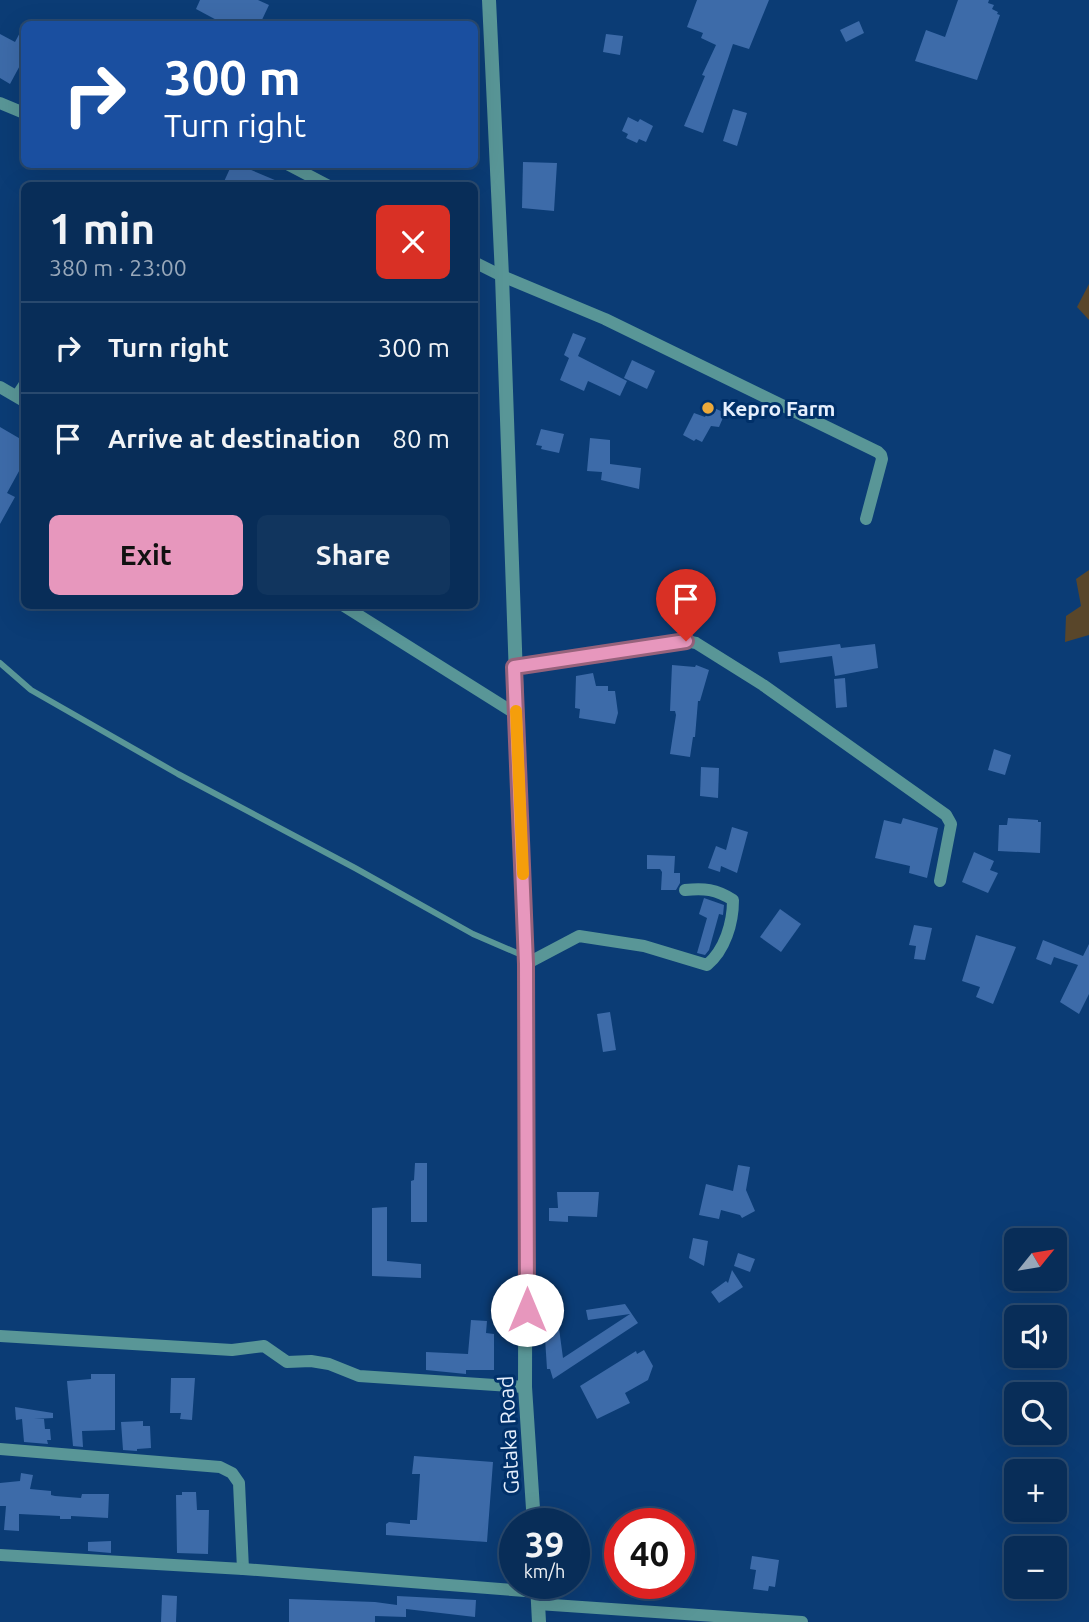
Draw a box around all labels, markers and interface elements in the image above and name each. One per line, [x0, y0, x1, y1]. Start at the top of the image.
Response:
icon: right [49, 49, 140, 140]
text: 300 m [164, 49, 301, 104]
text: Turn right [164, 107, 306, 143]
text: 1 min [49, 205, 155, 252]
button: close [376, 205, 450, 279]
text: 380 m · 23:00 [49, 255, 187, 280]
icon: right [49, 329, 87, 367]
text: Turn right [108, 333, 229, 362]
text: 300 m [378, 333, 450, 362]
place label: Kepro Farm [722, 396, 835, 420]
marker: Kepro Farm [700, 400, 716, 416]
icon: arrive [49, 420, 87, 458]
text: Arrive at destination [108, 424, 361, 453]
text: 80 m [392, 424, 450, 453]
button: Exit [49, 515, 243, 595]
button: Share [257, 515, 450, 595]
pin [656, 569, 716, 641]
icon: arrive [667, 580, 705, 618]
north arrow [1004, 1228, 1068, 1292]
map controls [1004, 1228, 1067, 1599]
position arrow [490, 1273, 564, 1347]
button: sound [1004, 1305, 1067, 1368]
street label: Gataka Road [493, 1375, 523, 1495]
button: search [1004, 1382, 1067, 1445]
button: + [1004, 1459, 1067, 1522]
speed limit sign: 40 [604, 1508, 695, 1599]
text: 39 [525, 1524, 564, 1564]
button: − [1004, 1536, 1067, 1599]
text: km/h [524, 1561, 565, 1581]

